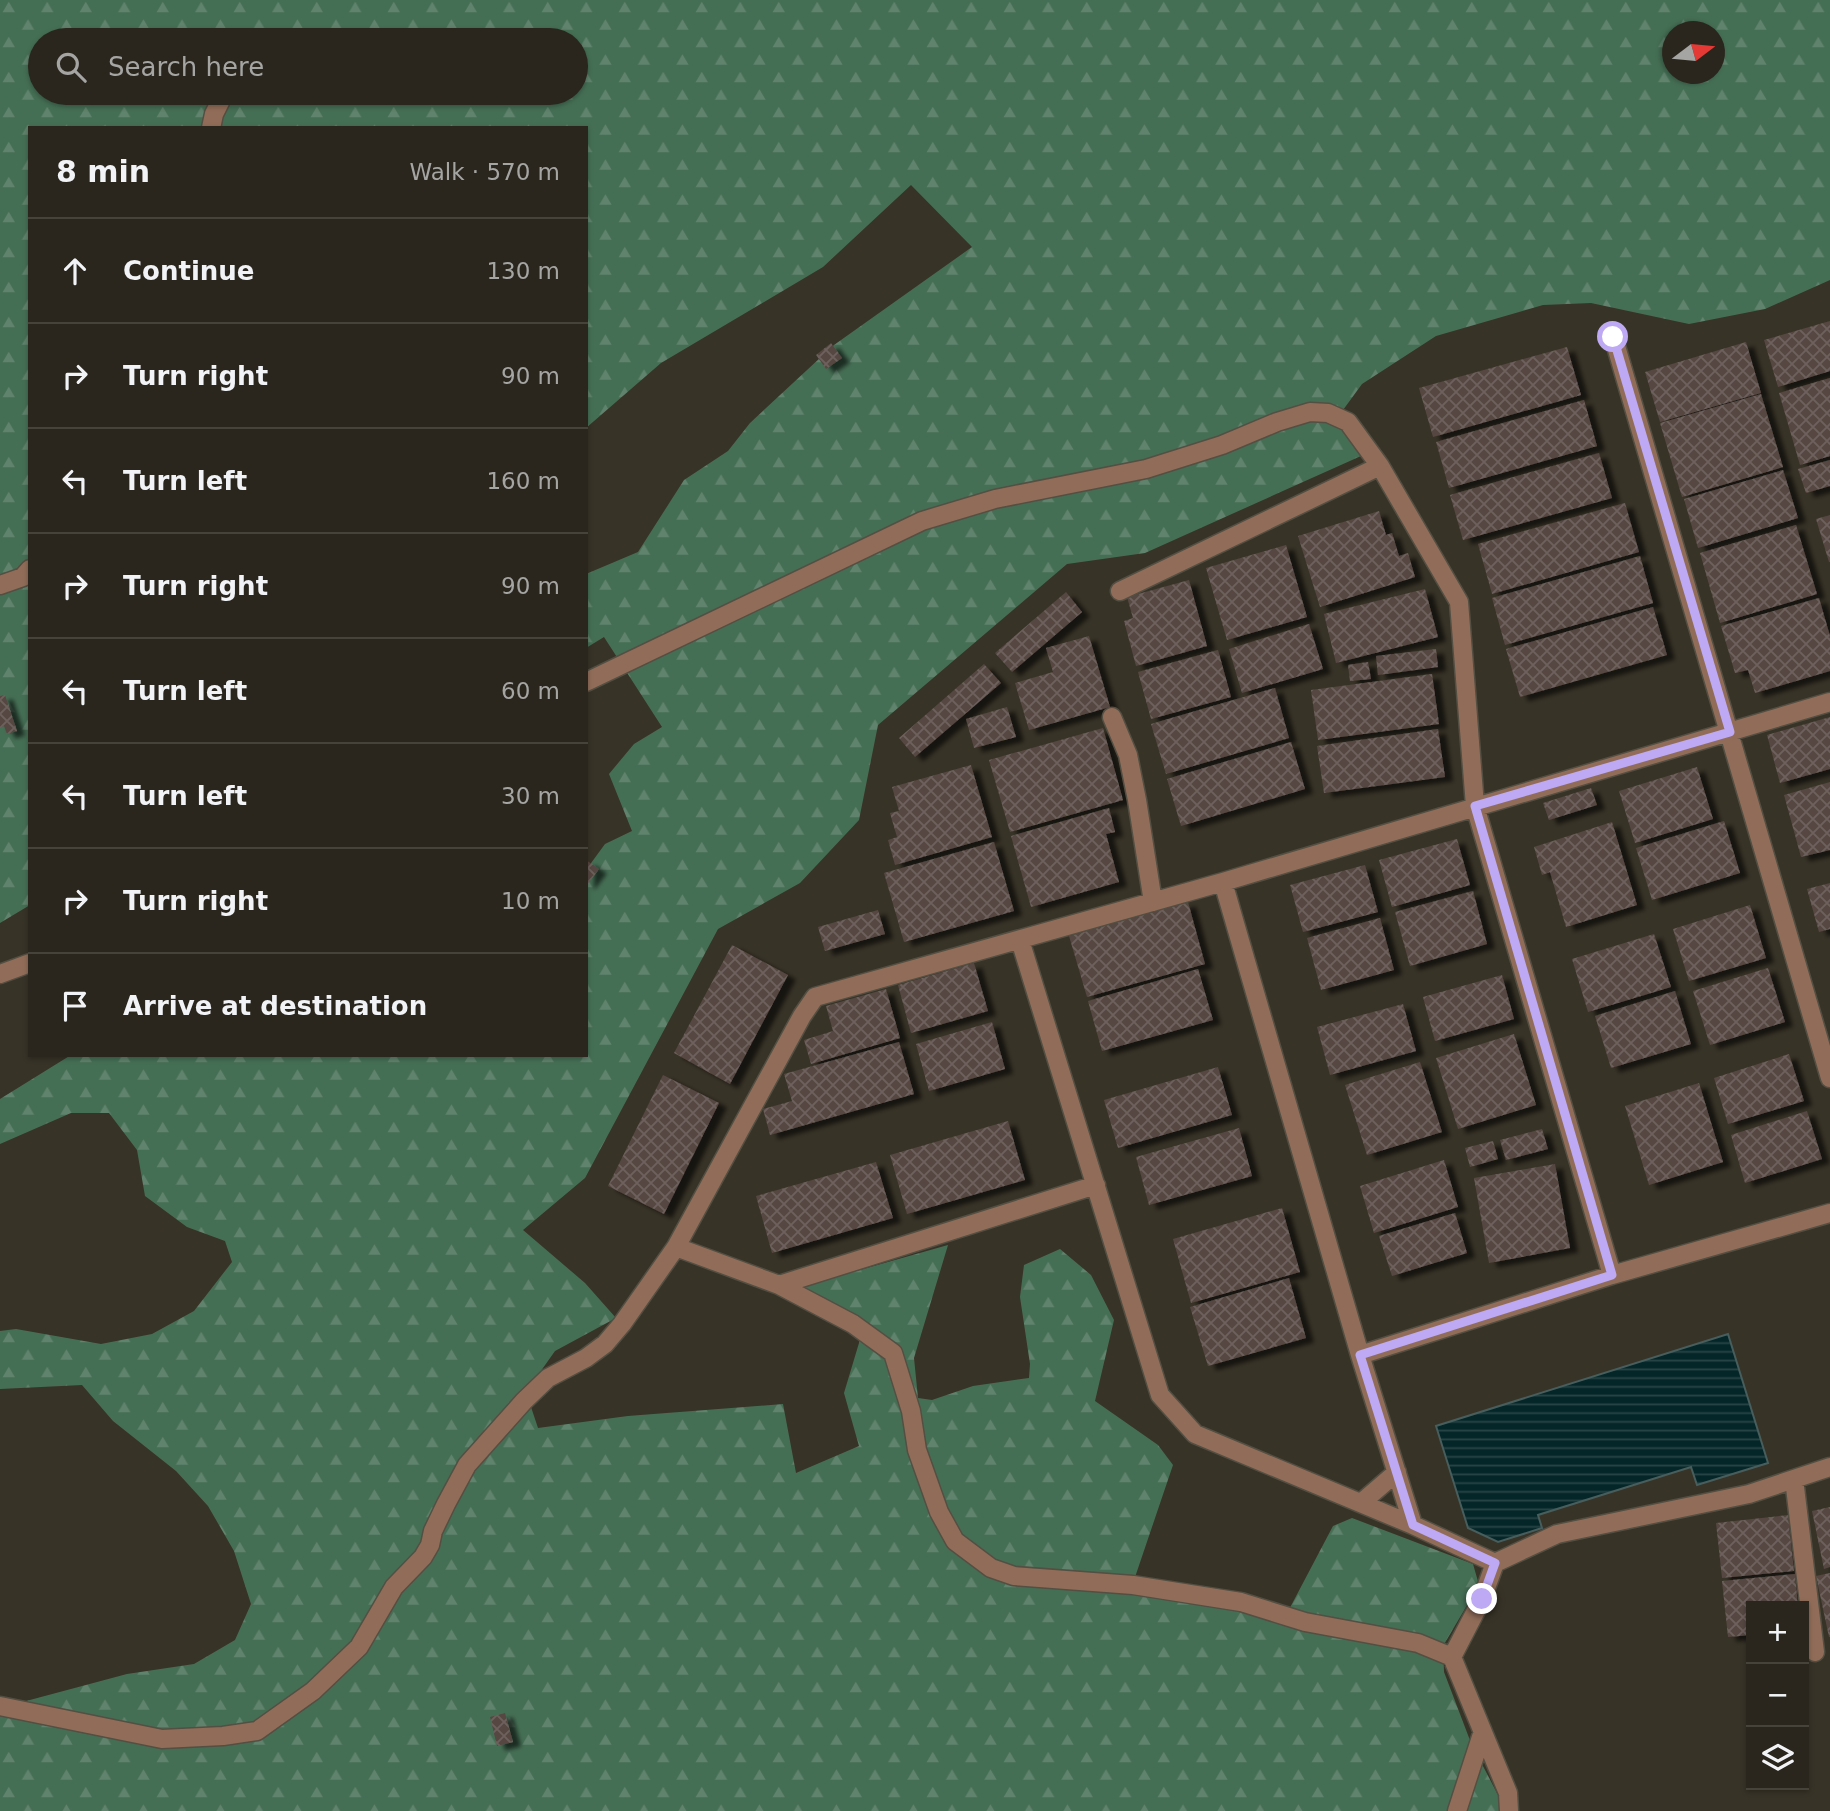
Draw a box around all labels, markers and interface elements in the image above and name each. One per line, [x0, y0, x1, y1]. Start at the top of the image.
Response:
north arrow [1662, 21, 1725, 84]
search box [28, 28, 588, 105]
icon: search [52, 48, 90, 86]
text: Search here [108, 52, 264, 82]
text: 8 min [56, 154, 150, 189]
text: Walk · 570 m [409, 159, 560, 185]
icon: ahead [56, 252, 94, 290]
text: Continue [123, 256, 254, 286]
text: 130 m [486, 258, 560, 284]
route start [1597, 321, 1628, 352]
icon: right [56, 357, 94, 395]
text: Turn right [123, 361, 268, 391]
text: 90 m [501, 363, 560, 389]
icon: left [56, 462, 94, 500]
text: Turn left [123, 466, 247, 496]
text: 160 m [486, 468, 560, 494]
icon: right [56, 567, 94, 605]
text: Turn right [123, 571, 268, 601]
text: 90 m [501, 573, 560, 599]
icon: left [56, 672, 94, 710]
text: Turn left [123, 676, 247, 706]
text: 60 m [501, 678, 560, 704]
icon: left [56, 777, 94, 815]
text: Turn left [123, 781, 247, 811]
text: 30 m [501, 783, 560, 809]
icon: right [56, 882, 94, 920]
text: Turn right [123, 886, 268, 916]
text: 10 m [501, 888, 560, 914]
icon: arrive [56, 987, 94, 1025]
text: Arrive at destination [123, 991, 427, 1021]
route end [1466, 1583, 1497, 1614]
map controls [1746, 1601, 1809, 1790]
button: + [1746, 1601, 1809, 1664]
button: − [1746, 1664, 1809, 1727]
button: layers [1746, 1727, 1809, 1790]

